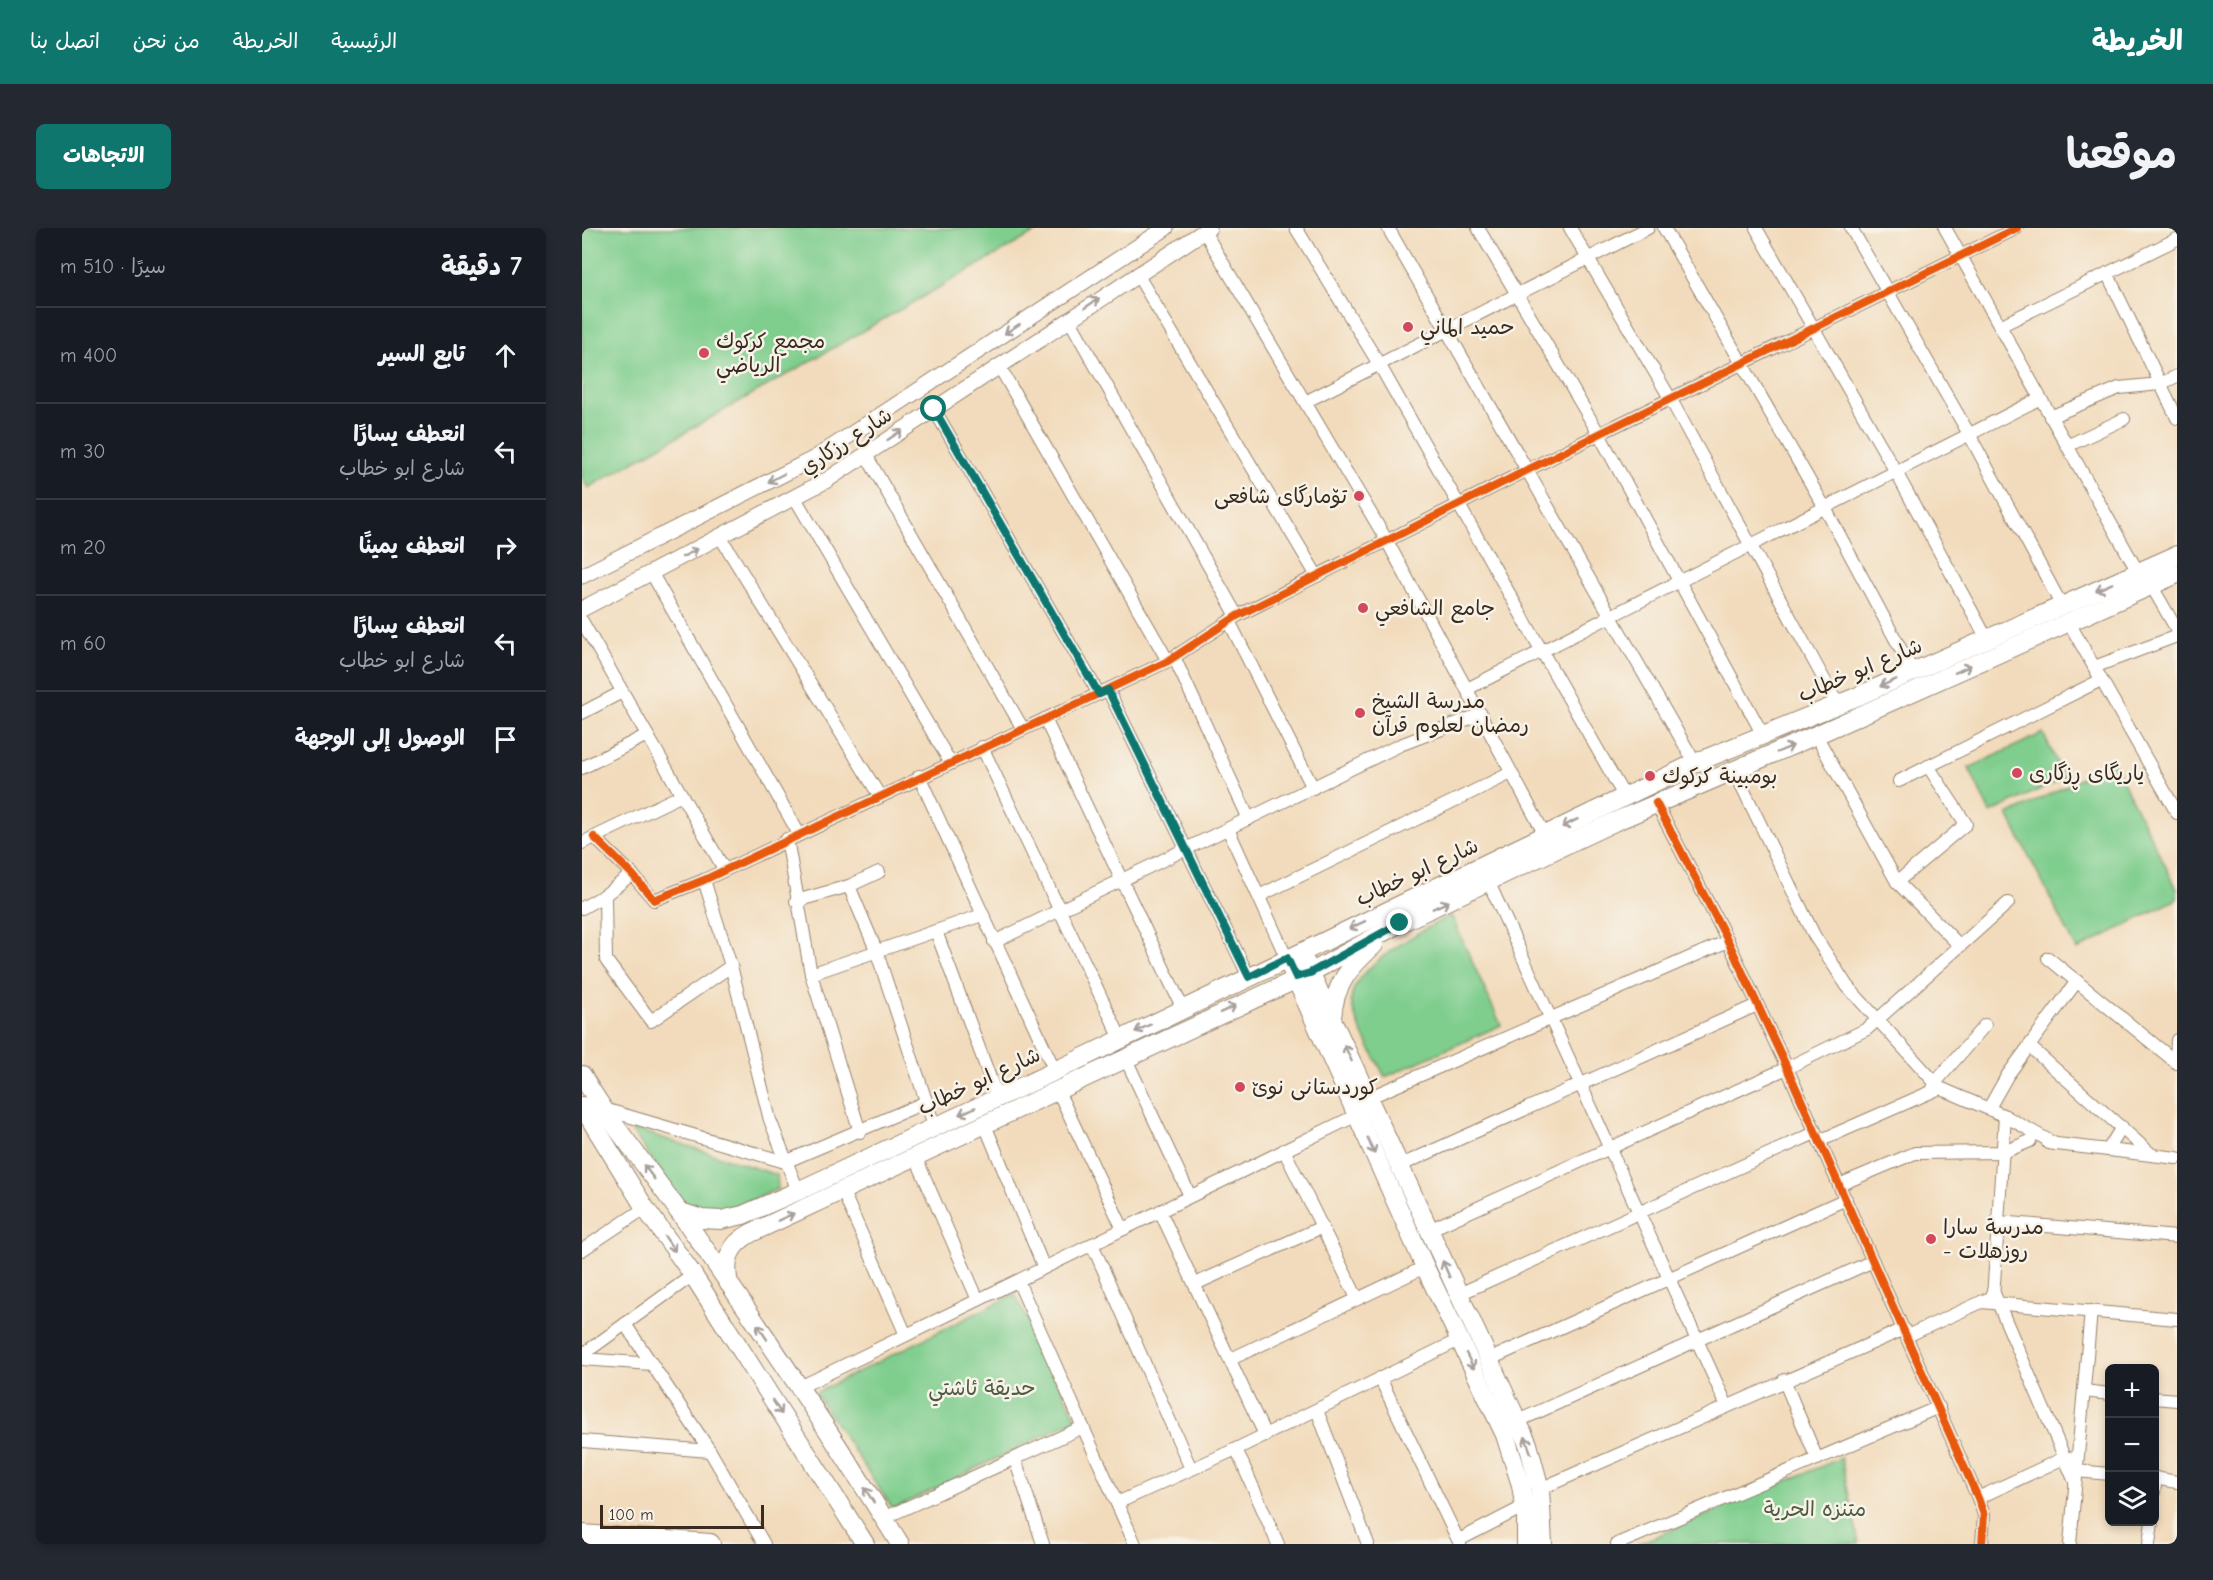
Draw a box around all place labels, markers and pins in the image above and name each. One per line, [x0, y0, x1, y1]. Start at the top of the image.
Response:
place label: حميد الماني [1420, 315, 1515, 346]
marker: حميد الماني [1401, 320, 1415, 334]
place label: مجمع كركوك الرياضي [716, 329, 825, 384]
marker: مجمع كركوك الرياضي [697, 346, 711, 360]
place label: تۆمارگاى شافعى [1214, 484, 1348, 510]
marker: تۆمارگاى شافعى [1352, 489, 1366, 503]
place label: جامع الشافعي [1375, 596, 1495, 627]
marker: جامع الشافعي [1356, 601, 1370, 615]
place label: مدرسة الشيخ رمضان لعلوم قرآن [1372, 689, 1529, 741]
marker: مدرسة الشيخ رمضان لعلوم قرآن [1353, 706, 1367, 720]
place label: یاریگای ڕزگاری [2029, 761, 2144, 790]
place label: بومبينة كركوك [1662, 764, 1777, 790]
marker: یاریگای ڕزگاری [2010, 766, 2024, 780]
marker: بومبينة كركوك [1643, 769, 1657, 783]
place label: کوردستانی نوێ [1252, 1075, 1378, 1101]
marker: کوردستانی نوێ [1233, 1080, 1247, 1094]
place label: مدرسة سارا - روزهلات [1943, 1215, 2044, 1263]
marker: مدرسة سارا - روزهلات [1924, 1232, 1938, 1246]

